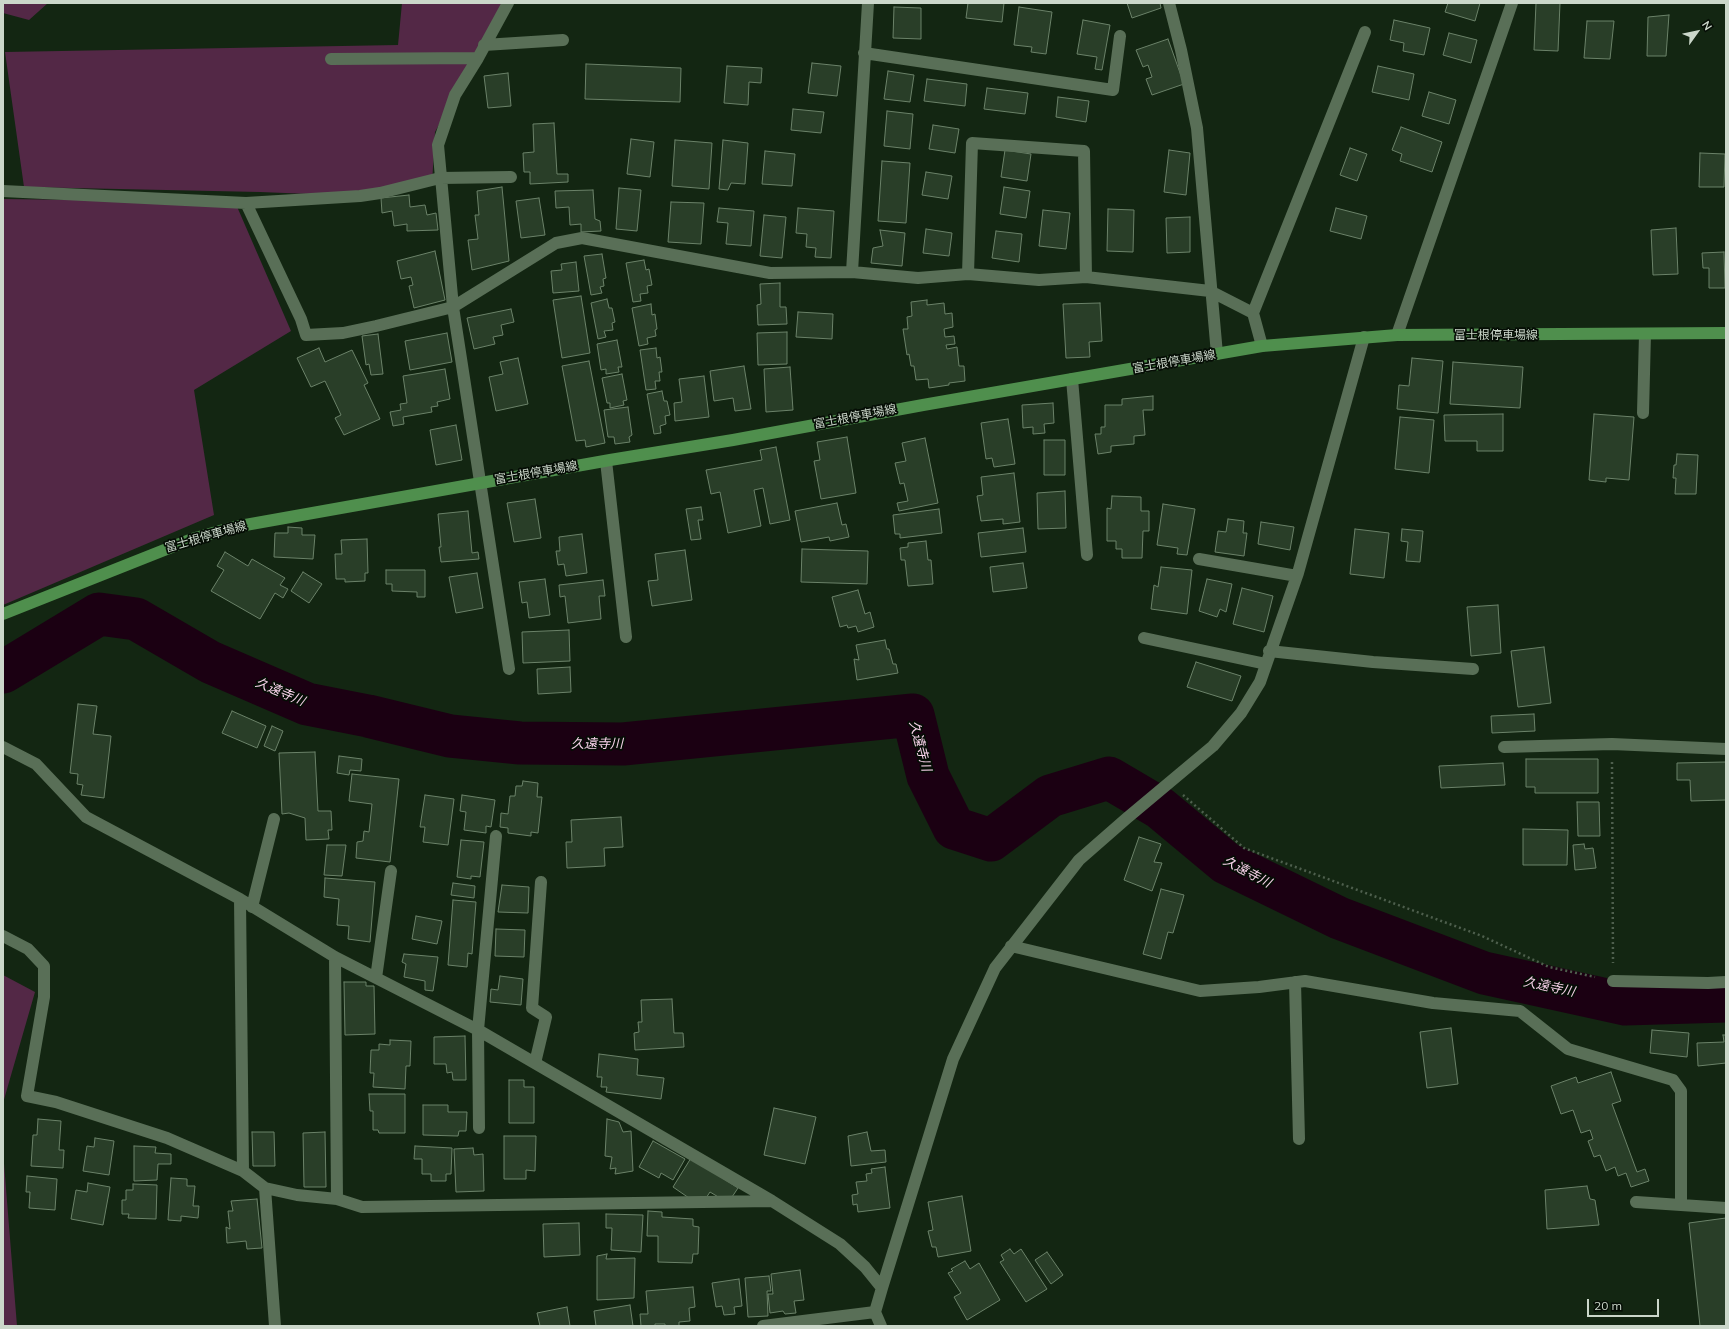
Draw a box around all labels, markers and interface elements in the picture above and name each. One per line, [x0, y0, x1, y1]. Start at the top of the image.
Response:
north arrow [1677, 12, 1717, 52]
text: N [1699, 18, 1715, 33]
street label: 富士根停車場線 [1454, 328, 1538, 342]
street label: 富士根停車場線 [1131, 348, 1217, 376]
street label: 富士根停車場線 [812, 402, 898, 432]
street label: 富士根停車場線 [493, 459, 579, 487]
street label: 富士根停車場線 [164, 519, 248, 555]
water label: 久遠寺川 [253, 675, 307, 709]
water label: 久遠寺川 [906, 719, 934, 773]
water label: 久遠寺川 [571, 736, 623, 752]
water label: 久遠寺川 [1220, 853, 1274, 891]
water label: 久遠寺川 [1522, 974, 1576, 1000]
scale bar [1589, 1291, 1661, 1317]
text: 20 m [1594, 1298, 1622, 1313]

